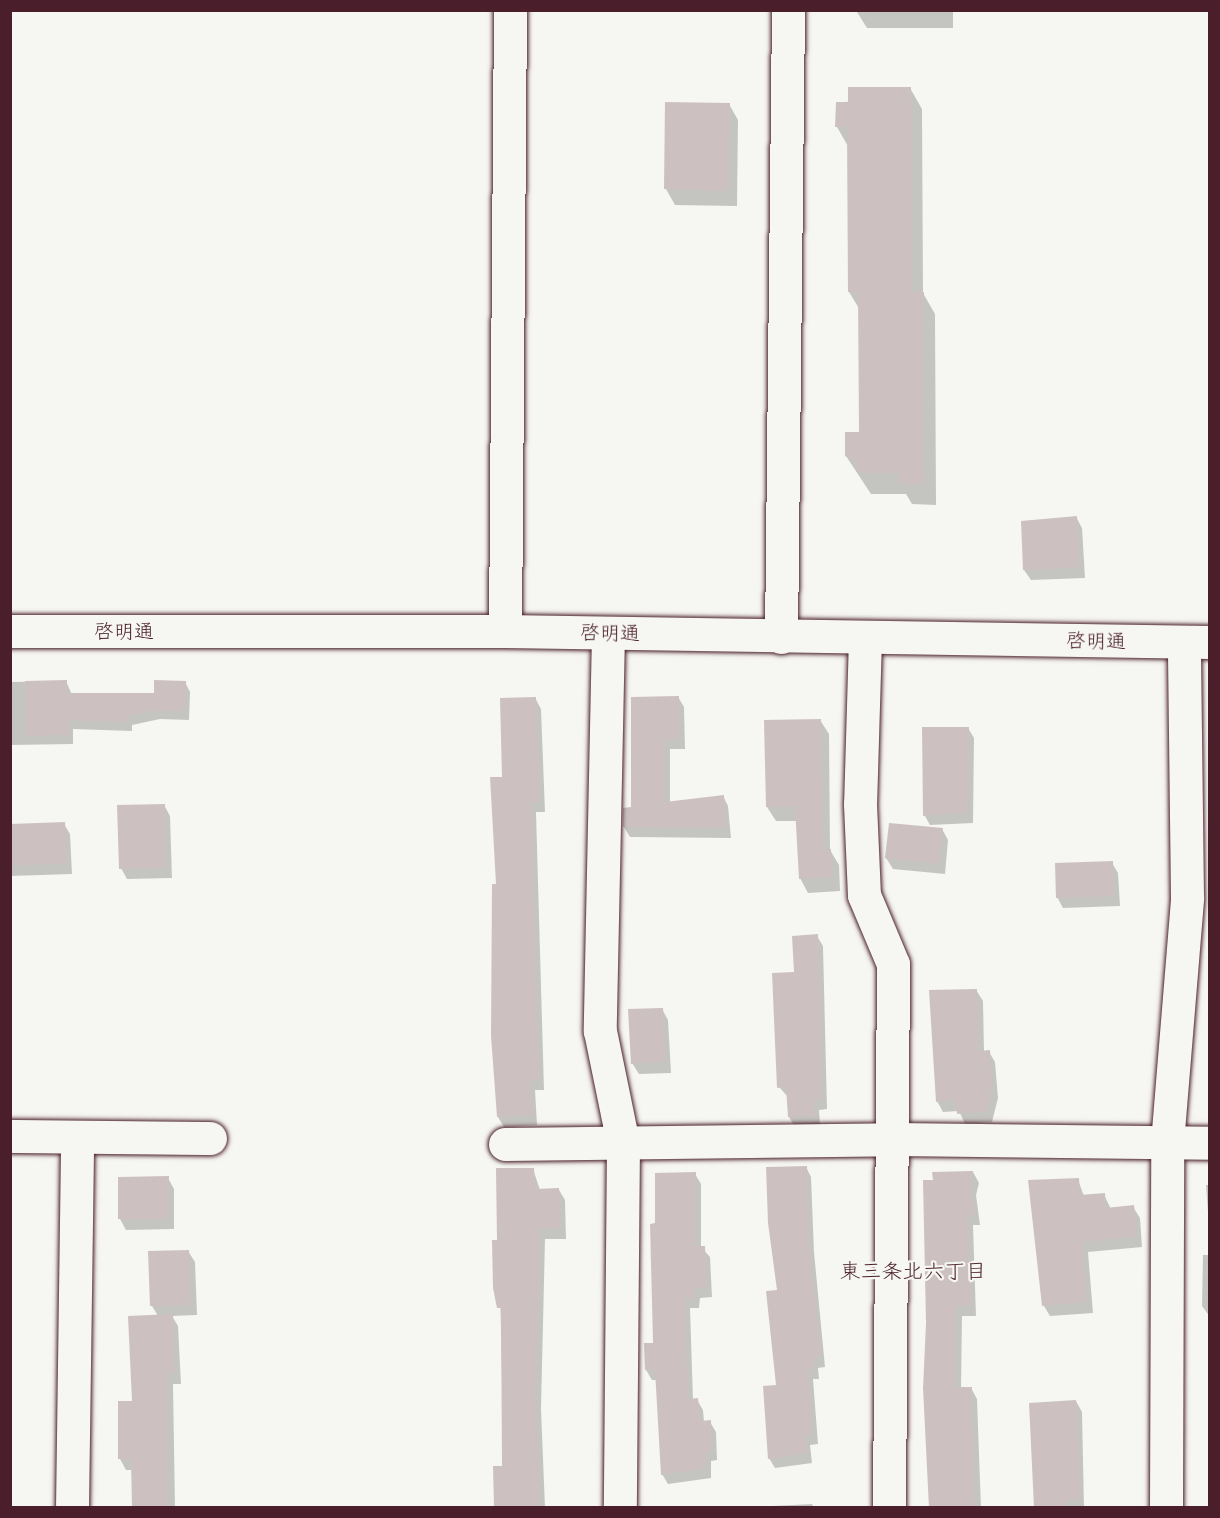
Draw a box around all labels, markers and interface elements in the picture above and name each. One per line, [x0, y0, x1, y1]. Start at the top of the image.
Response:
street label: 啓明通 [94, 619, 154, 643]
street label: 啓明通 [580, 620, 640, 646]
street label: 啓明通 [1066, 628, 1126, 654]
district label: 東三条北六丁目 [840, 1258, 986, 1284]

